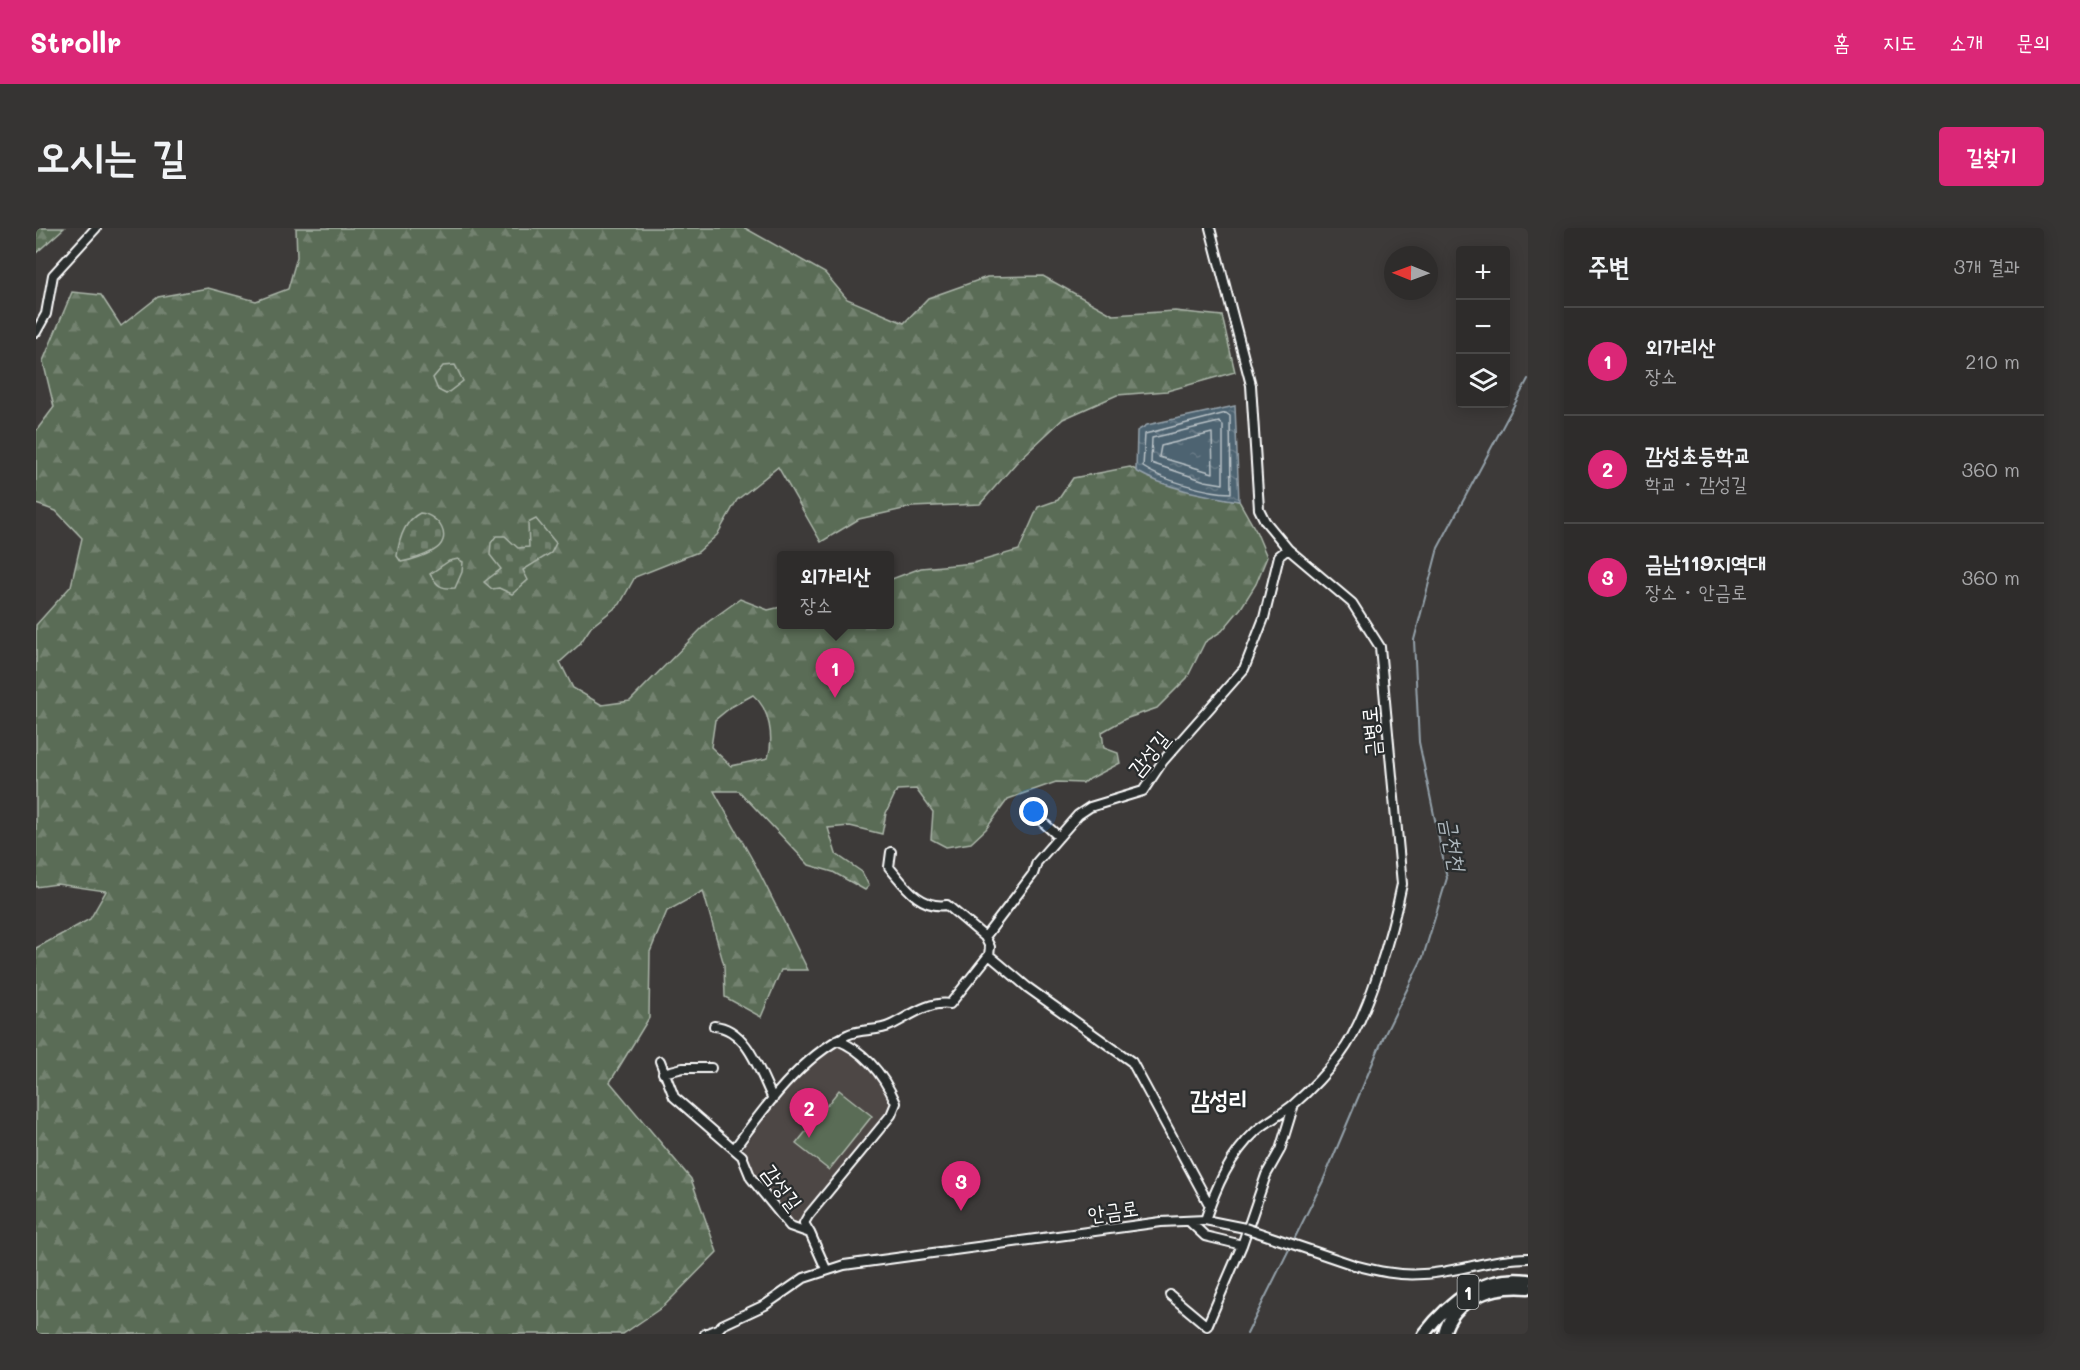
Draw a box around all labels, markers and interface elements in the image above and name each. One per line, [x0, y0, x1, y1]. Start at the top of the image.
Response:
text: Strollr [30, 24, 121, 60]
text: 홈 [1833, 28, 1850, 55]
text: 지도 [1883, 28, 1916, 55]
text: 소개 [1949, 28, 1983, 55]
text: 문의 [2016, 28, 2050, 55]
text: 오시는 길 [36, 127, 186, 182]
button: 길찾기 [1939, 127, 2044, 186]
north arrow [1384, 246, 1438, 300]
map controls [1456, 246, 1510, 408]
button: + [1456, 246, 1510, 300]
text: 주변 [1588, 249, 1630, 283]
text: 3개 결과 [1954, 253, 2020, 279]
button: − [1456, 300, 1510, 354]
text: 외가리산 [1645, 332, 1716, 361]
text: 1 [1603, 348, 1612, 374]
text: 210 m [1965, 348, 2020, 374]
button: layers [1456, 354, 1510, 408]
text: 장소 [1645, 362, 1677, 388]
text: 감성초등학교 [1645, 440, 1751, 469]
text: 2 [1602, 456, 1613, 482]
text: 360 m [1962, 456, 2020, 482]
text: 학교 · 감성길 [1645, 470, 1747, 496]
text: 금남119지역대 [1645, 548, 1766, 577]
popup [777, 551, 894, 629]
text: 외가리산 [800, 561, 871, 590]
text: 3 [1602, 564, 1614, 590]
text: 360 m [1962, 564, 2020, 590]
text: 장소 · 안금로 [1645, 578, 1747, 604]
text: 장소 [800, 591, 832, 617]
pin: 1 [816, 648, 854, 698]
street label: 금병로 [1354, 706, 1386, 758]
street label: 감성길 [1122, 725, 1175, 781]
your location [1019, 797, 1048, 826]
water label: 금천천 [1435, 815, 1473, 875]
district label: 감성리 [1190, 1083, 1248, 1114]
pin: 2 [790, 1088, 828, 1138]
street label: 감성길 [757, 1159, 809, 1215]
pin: 3 [942, 1162, 980, 1211]
street label: 안금로 [1086, 1193, 1140, 1227]
road number: 1 [1458, 1275, 1478, 1309]

